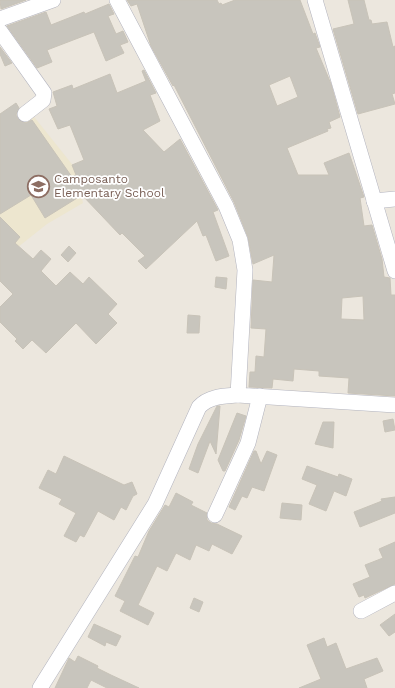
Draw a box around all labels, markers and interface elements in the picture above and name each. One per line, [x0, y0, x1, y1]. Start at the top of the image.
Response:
place label: Camposanto Elementary School [54, 172, 165, 200]
school or university icon: Camposanto Elementary School [26, 173, 52, 199]

